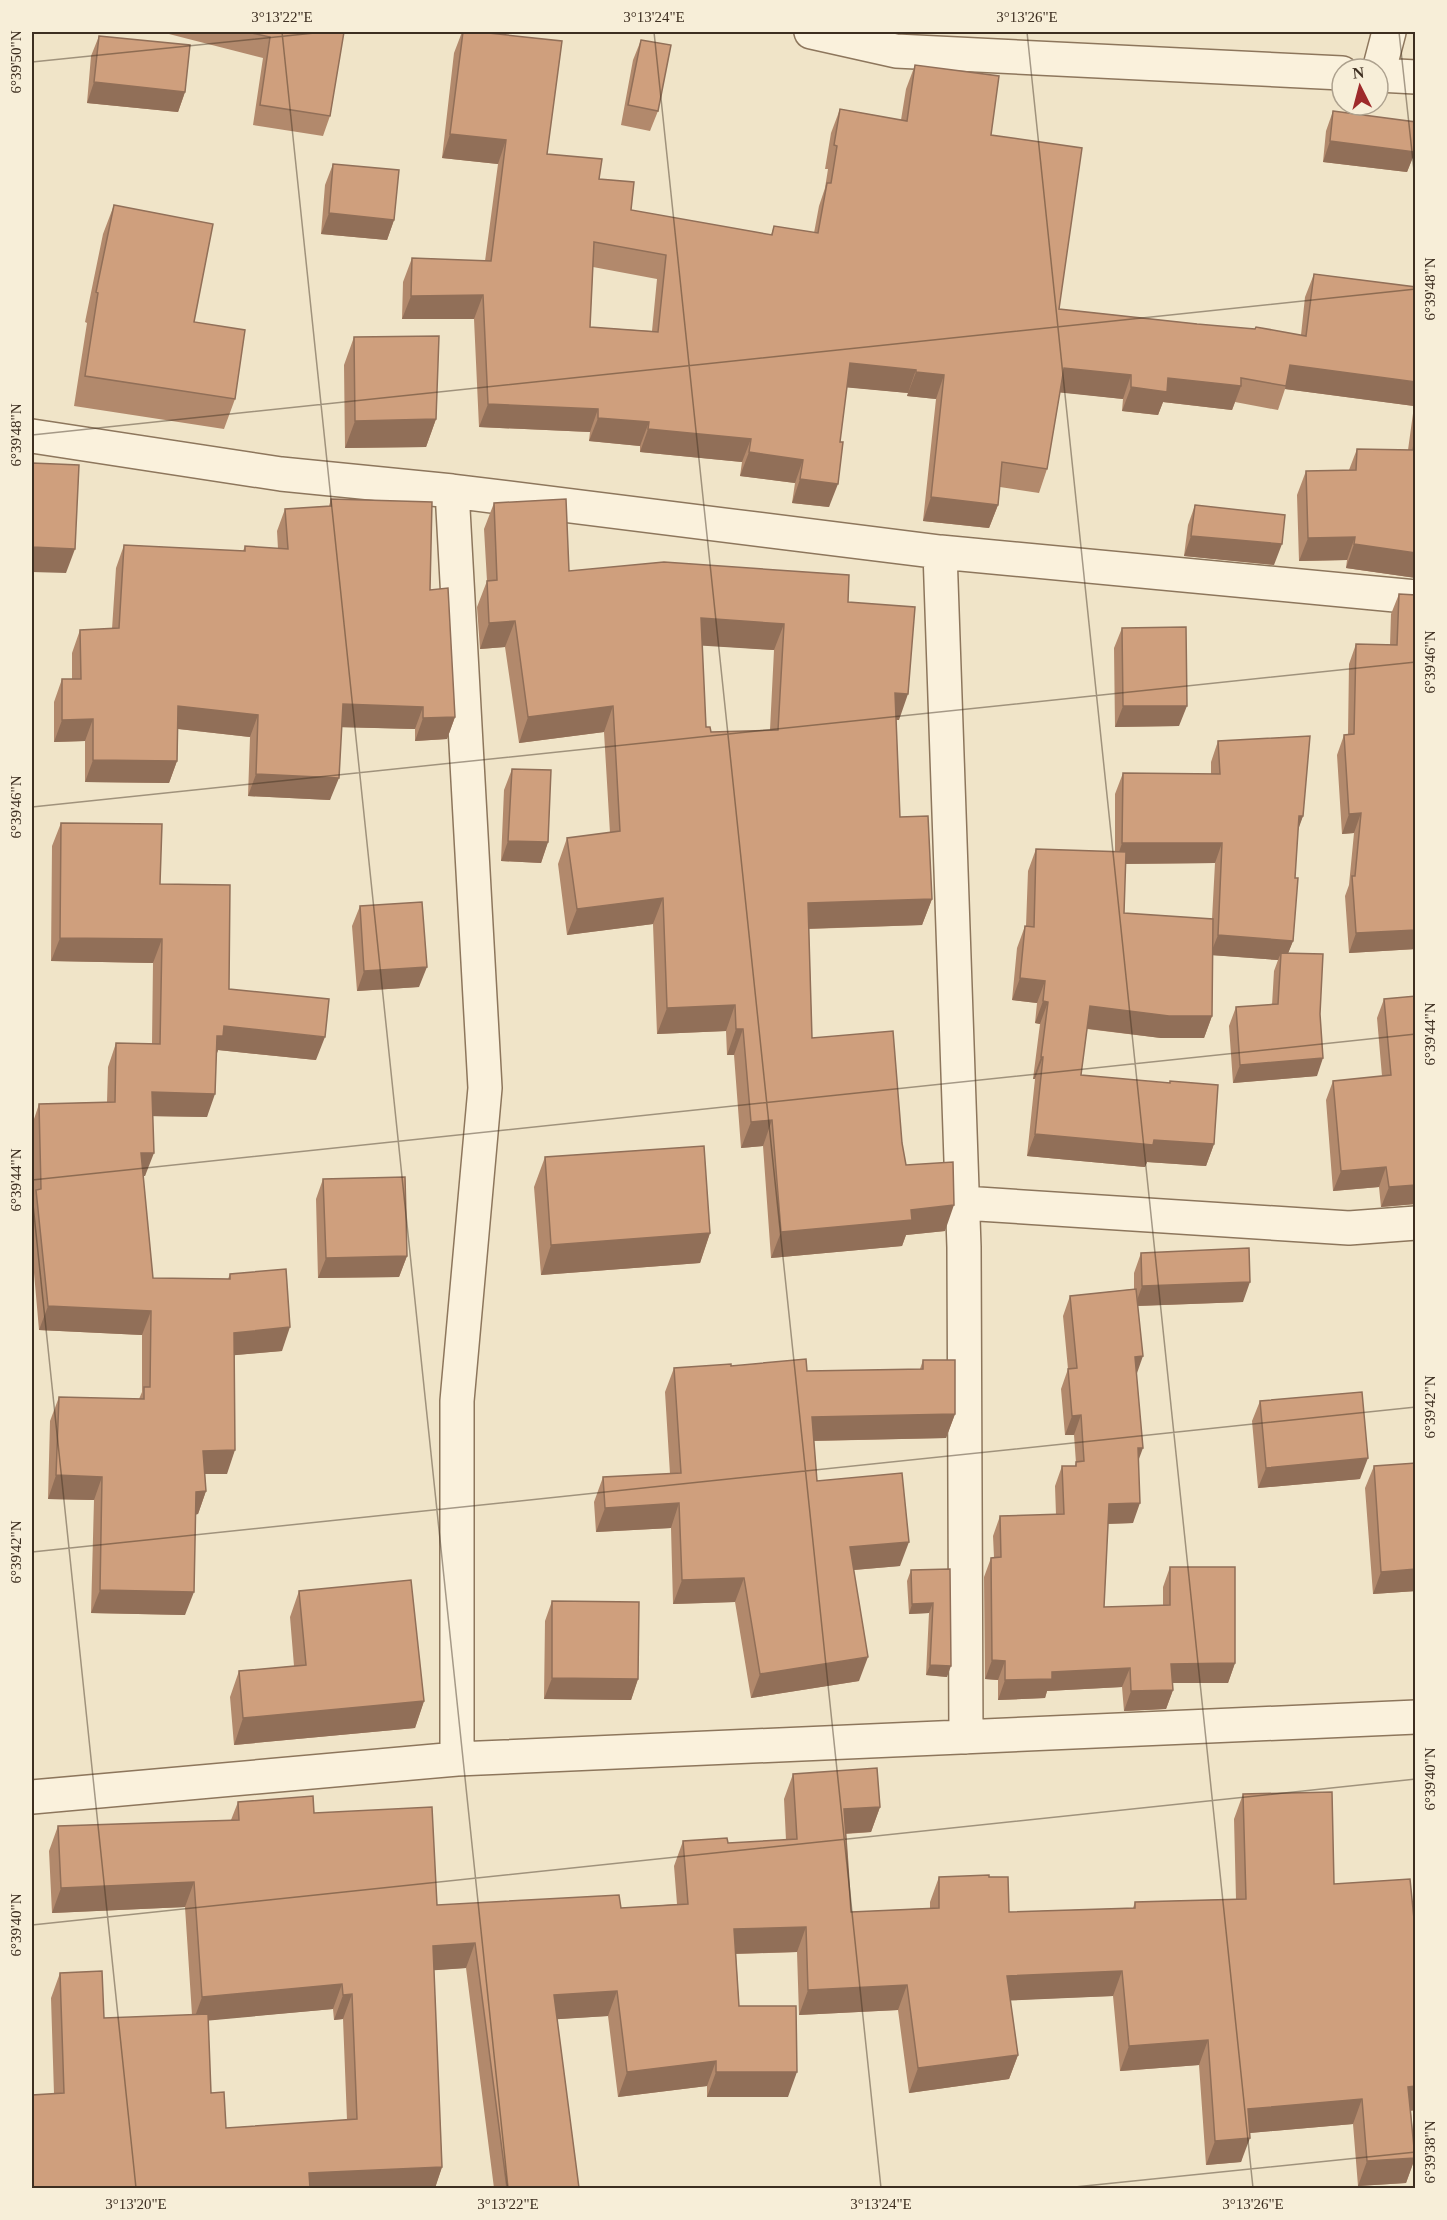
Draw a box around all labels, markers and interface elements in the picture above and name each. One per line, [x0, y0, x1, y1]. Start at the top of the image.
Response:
text: 3°13'22"E [251, 9, 313, 25]
text: 3°13'24"E [623, 9, 685, 25]
text: 3°13'26"E [996, 9, 1058, 25]
text: 6°39'50"N [8, 30, 24, 94]
north arrow [1330, 57, 1390, 117]
text: N [1352, 63, 1366, 82]
text: 6°39'48"N [1422, 257, 1438, 321]
text: 6°39'48"N [8, 403, 24, 467]
text: 6°39'46"N [1422, 630, 1438, 694]
text: 6°39'46"N [8, 775, 24, 839]
text: 6°39'44"N [1422, 1002, 1438, 1066]
text: 6°39'44"N [8, 1148, 24, 1212]
text: 6°39'42"N [1422, 1375, 1438, 1439]
text: 6°39'42"N [8, 1520, 24, 1584]
text: 6°39'40"N [1422, 1747, 1438, 1811]
text: 6°39'40"N [8, 1893, 24, 1957]
text: 6°39'38"N [1422, 2120, 1438, 2184]
text: 3°13'20"E [105, 2196, 167, 2212]
text: 3°13'22"E [477, 2196, 539, 2212]
text: 3°13'24"E [850, 2196, 912, 2212]
text: 3°13'26"E [1222, 2196, 1284, 2212]

